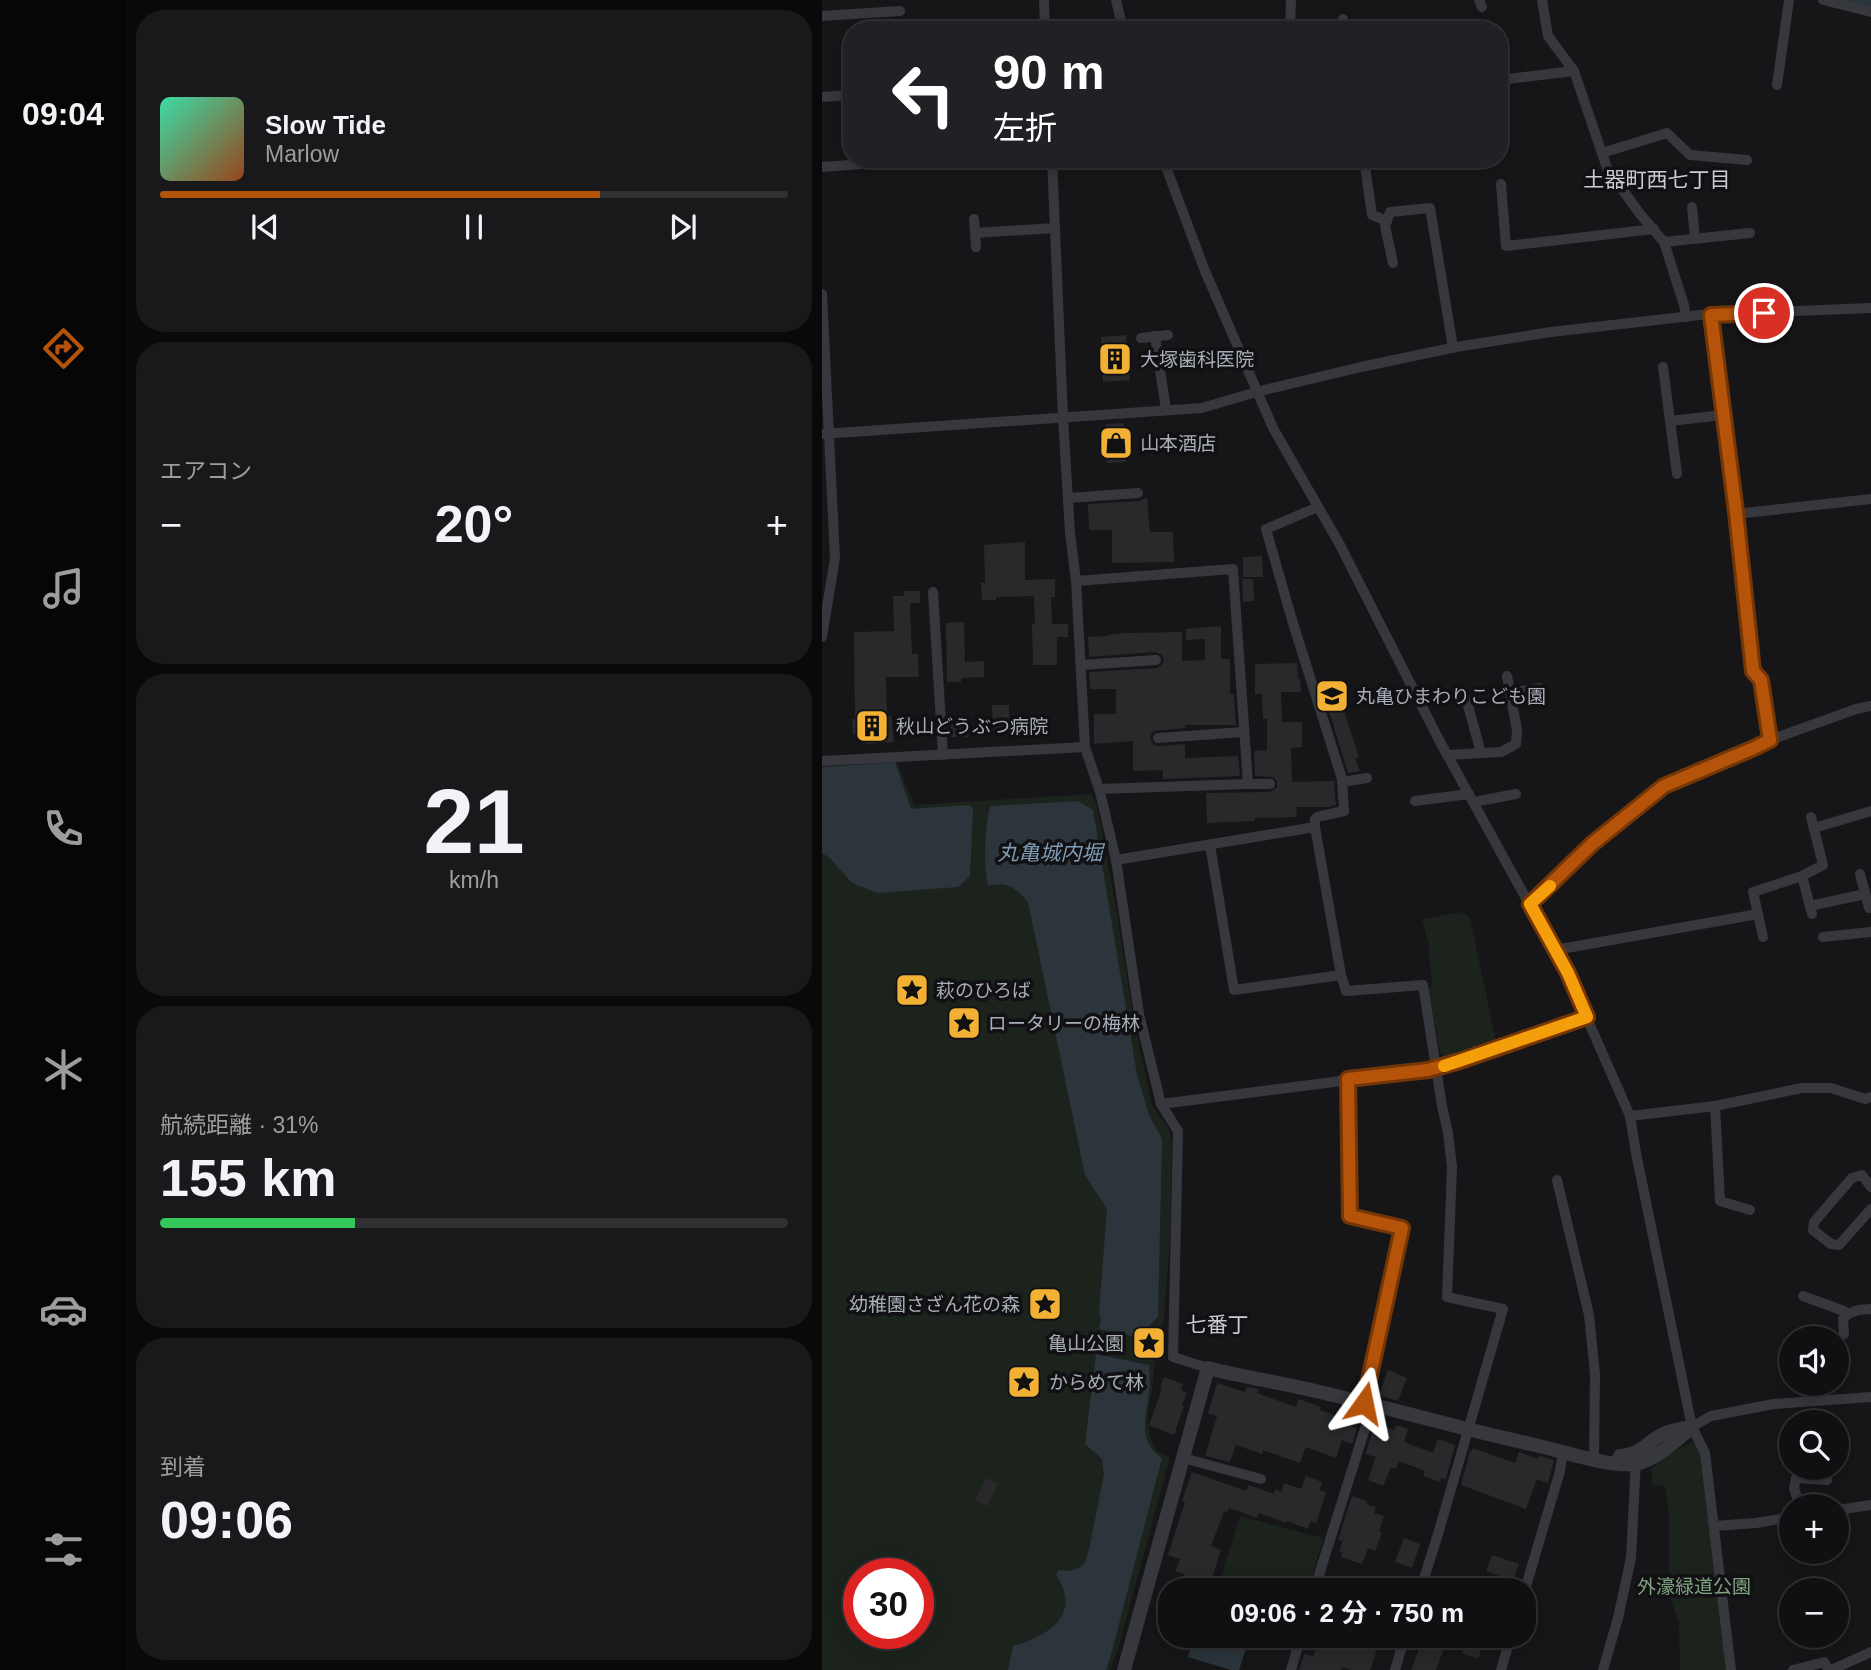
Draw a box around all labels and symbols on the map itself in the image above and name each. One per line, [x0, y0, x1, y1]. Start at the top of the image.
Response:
district label: 土器町西七丁目 [1584, 168, 1731, 191]
pin [1734, 283, 1794, 343]
building icon: 大塚歯科医院 [1096, 340, 1134, 378]
place label: 大塚歯科医院 [1140, 349, 1254, 370]
shop icon: 山本酒店 [1097, 424, 1135, 462]
place label: 山本酒店 [1140, 433, 1216, 454]
school or university icon: 丸亀ひまわりこども園 [1313, 677, 1351, 715]
place label: 丸亀ひまわりこども園 [1356, 686, 1546, 707]
building icon: 秋山どうぶつ病院 [853, 707, 891, 745]
place label: 秋山どうぶつ病院 [896, 716, 1048, 737]
water label: 丸亀城内堀 [998, 841, 1105, 864]
place icon: 萩のひろば [893, 971, 931, 1009]
place label: 萩のひろば [936, 980, 1031, 1001]
place icon: ロータリーの梅林 [945, 1004, 983, 1042]
place label: ロータリーの梅林 [988, 1013, 1140, 1034]
place icon: 幼稚園さざん花の森 [1026, 1285, 1064, 1323]
place label: 幼稚園さざん花の森 [849, 1294, 1020, 1315]
district label: 七番丁 [1186, 1313, 1249, 1336]
place icon: 亀山公園 [1130, 1324, 1168, 1362]
place label: 亀山公園 [1048, 1333, 1124, 1354]
place icon: からめて林 [1005, 1363, 1043, 1401]
position arrow [1327, 1366, 1401, 1440]
place label: からめて林 [1049, 1372, 1144, 1393]
speed limit sign: 30 [843, 1558, 934, 1649]
park label: 外濠緑道公園 [1637, 1576, 1751, 1597]

